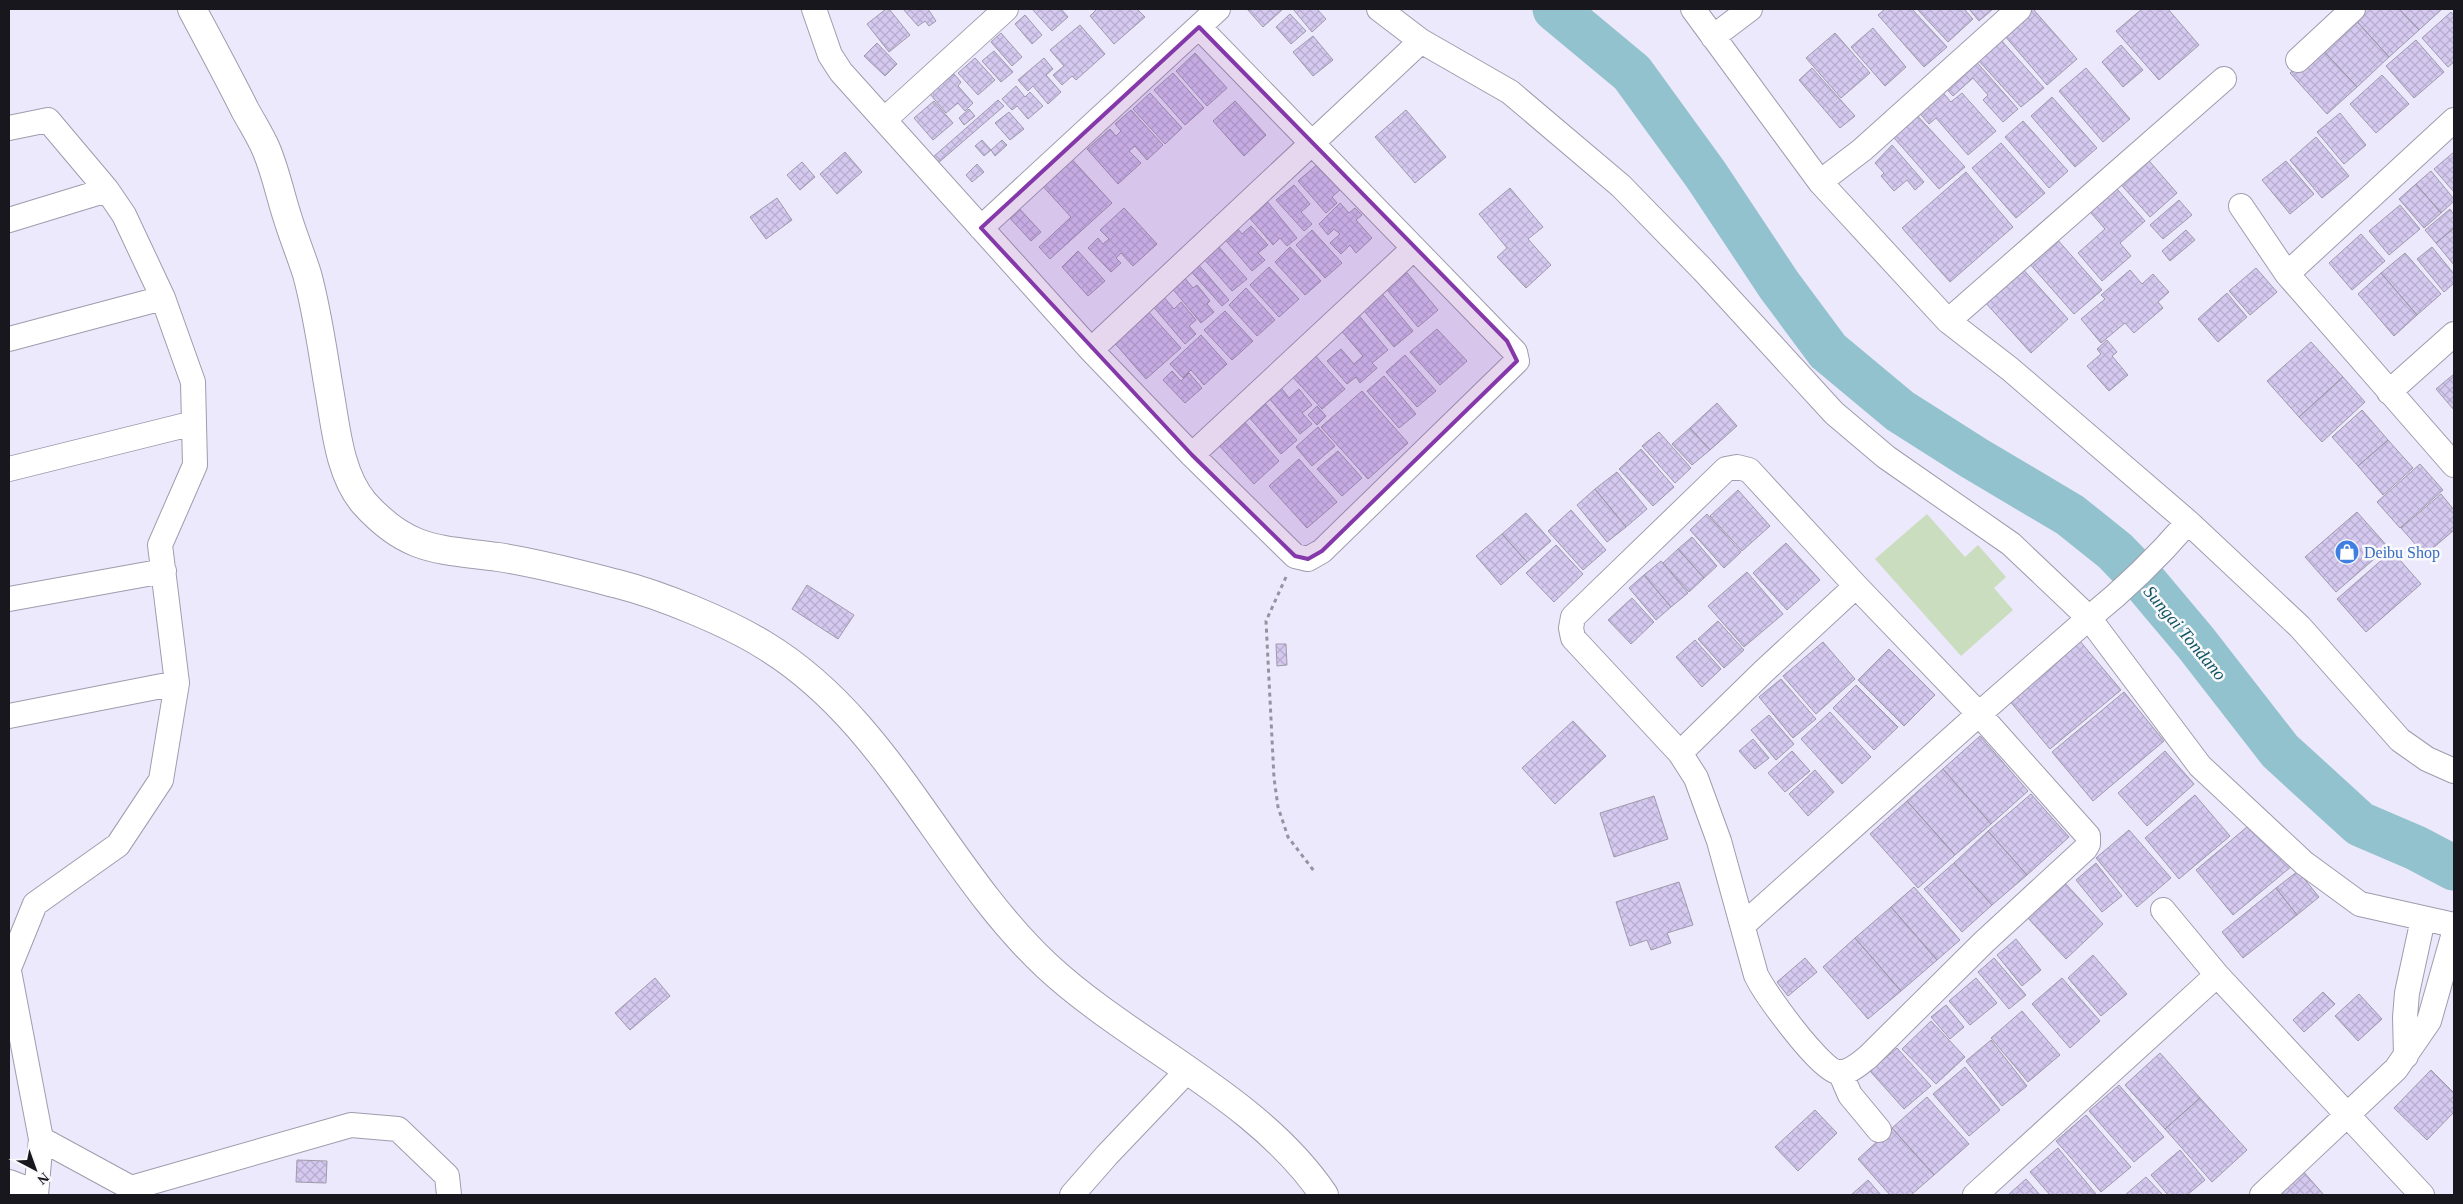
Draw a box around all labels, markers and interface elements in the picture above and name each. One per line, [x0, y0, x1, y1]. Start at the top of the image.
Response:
shop icon: Deibu Shop [2334, 539, 2360, 565]
place label: Deibu Shop [2364, 544, 2440, 562]
water label: Sungai Tondano [2140, 582, 2230, 684]
north arrow [10, 1144, 60, 1194]
text: N [34, 1169, 52, 1187]

